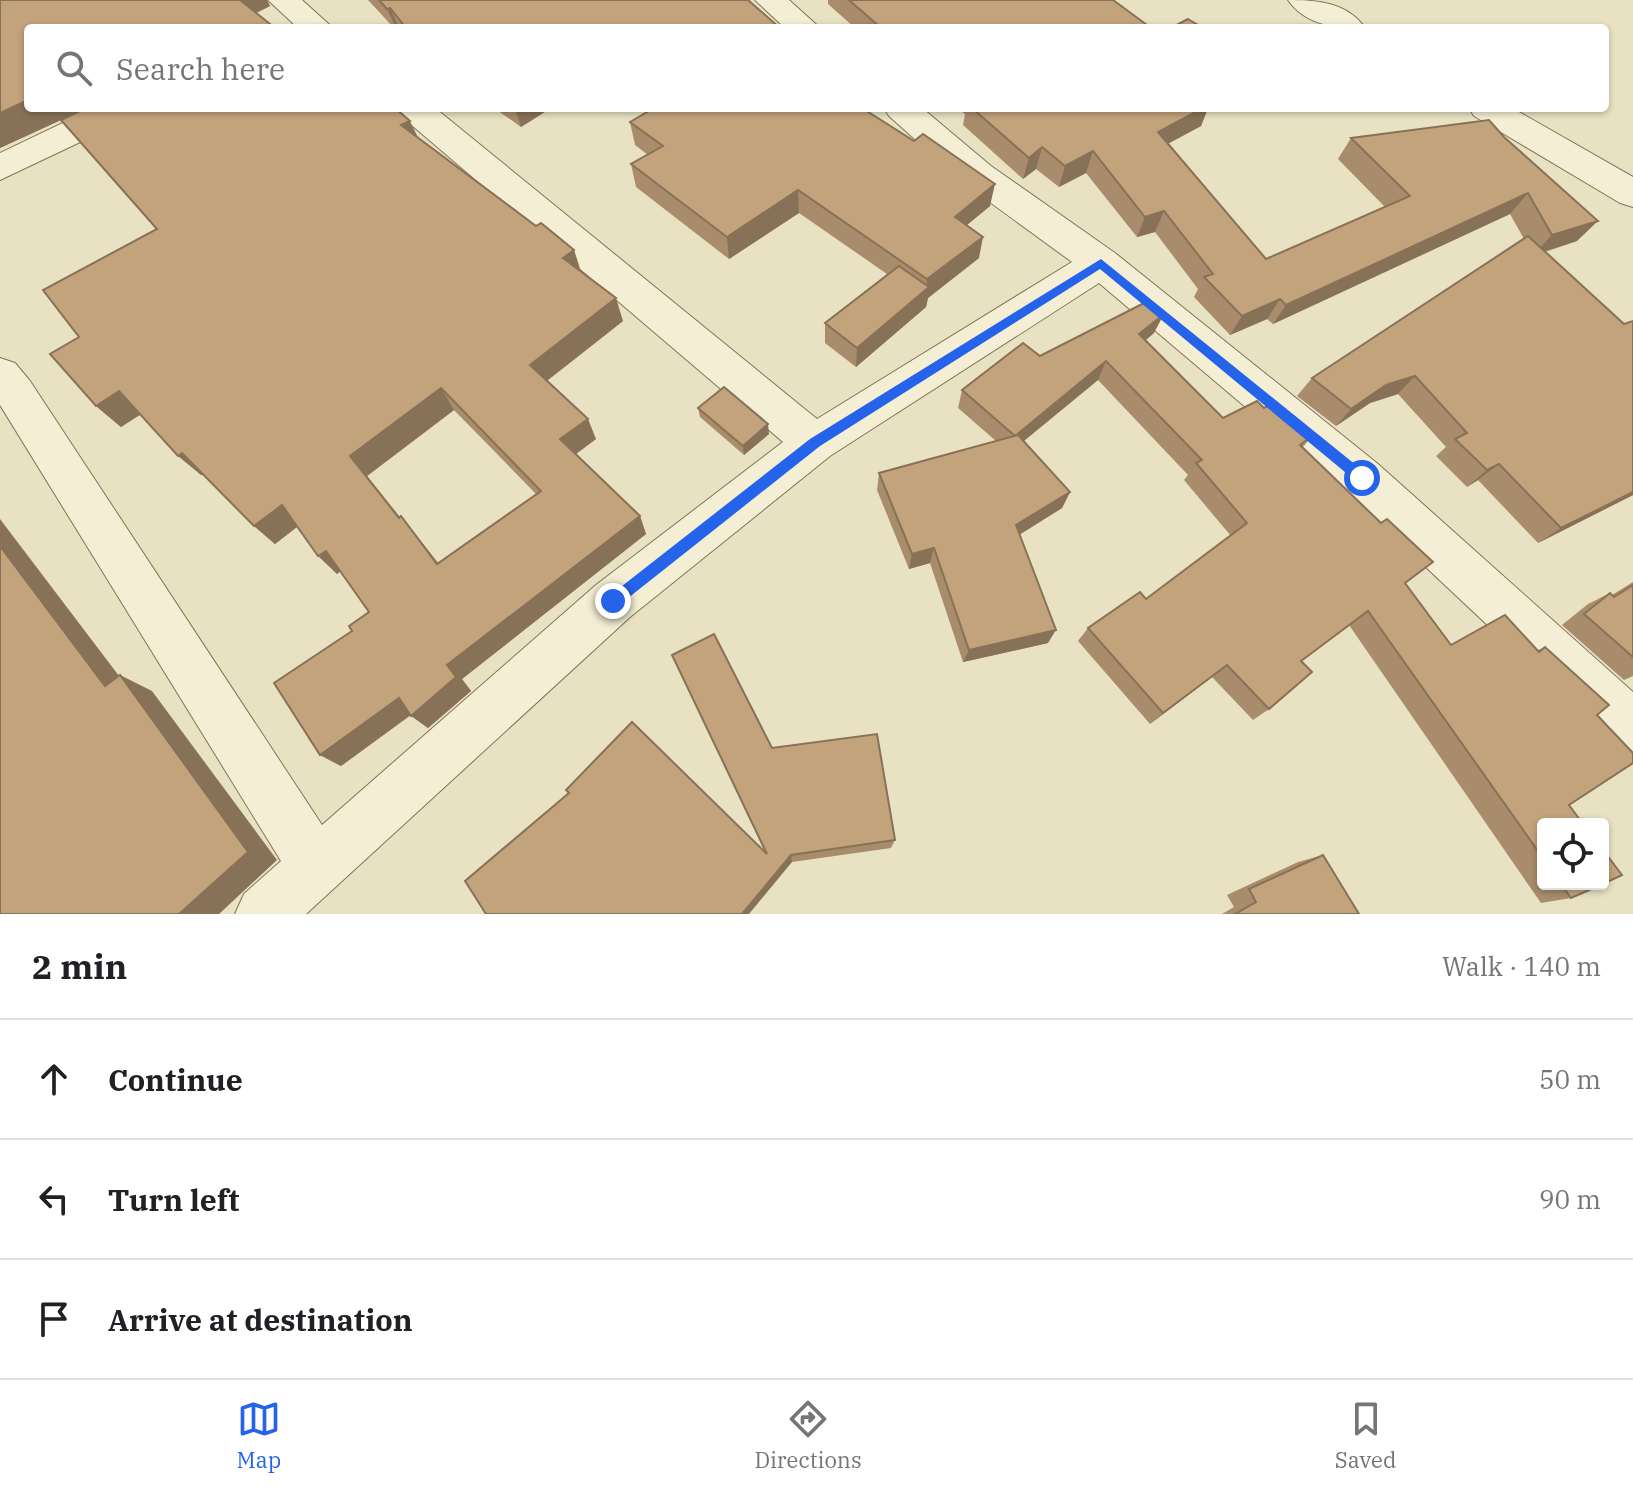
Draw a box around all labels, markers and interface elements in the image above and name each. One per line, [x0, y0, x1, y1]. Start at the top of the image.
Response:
search box [24, 24, 1609, 112]
icon: search [52, 46, 96, 90]
text: Search here [116, 49, 285, 88]
route start [1344, 460, 1380, 496]
route end [595, 583, 631, 619]
map controls [1537, 818, 1609, 890]
button: locate [1537, 818, 1609, 890]
text: 2 min [32, 944, 127, 988]
text: Walk · 140 m [1442, 949, 1601, 983]
icon: ahead [32, 1057, 76, 1101]
text: Continue [108, 1060, 243, 1099]
text: 50 m [1539, 1062, 1601, 1096]
icon: left [32, 1177, 76, 1221]
text: Turn left [108, 1180, 240, 1219]
text: 90 m [1539, 1182, 1601, 1216]
icon: arrive [32, 1297, 76, 1341]
text: Arrive at destination [108, 1300, 413, 1339]
tab: Map [237, 1397, 281, 1474]
tab: Directions [754, 1397, 862, 1474]
tab: Saved [1335, 1397, 1396, 1474]

